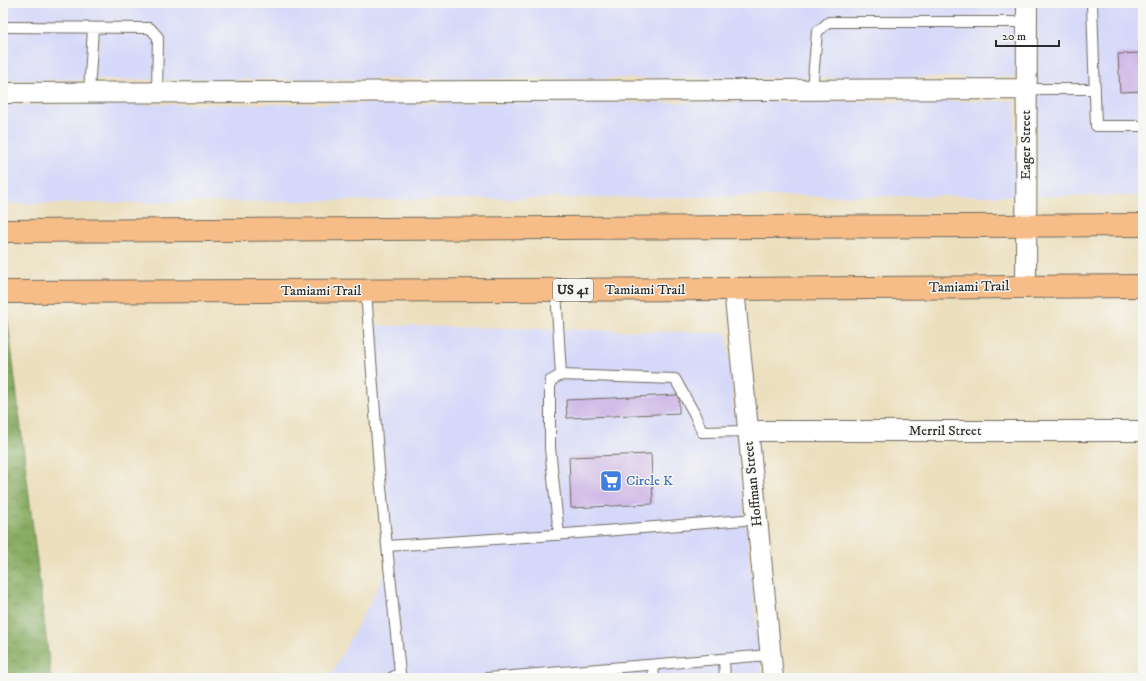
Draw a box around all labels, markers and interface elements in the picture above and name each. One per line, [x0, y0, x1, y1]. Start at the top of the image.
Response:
scale bar [996, 22, 1059, 48]
text: 20 m [1002, 29, 1026, 44]
street label: Eager Street [1017, 110, 1035, 180]
street label: Tamiami Trail [929, 277, 1010, 297]
road number: US 41 [553, 279, 593, 301]
street label: Tamiami Trail [605, 281, 686, 299]
street label: Tamiami Trail [281, 282, 362, 300]
street label: Merril Street [909, 422, 982, 440]
street label: Hoffman Street [739, 440, 766, 528]
supermarket icon: Circle K [598, 468, 624, 494]
place label: Circle K [626, 472, 673, 490]

